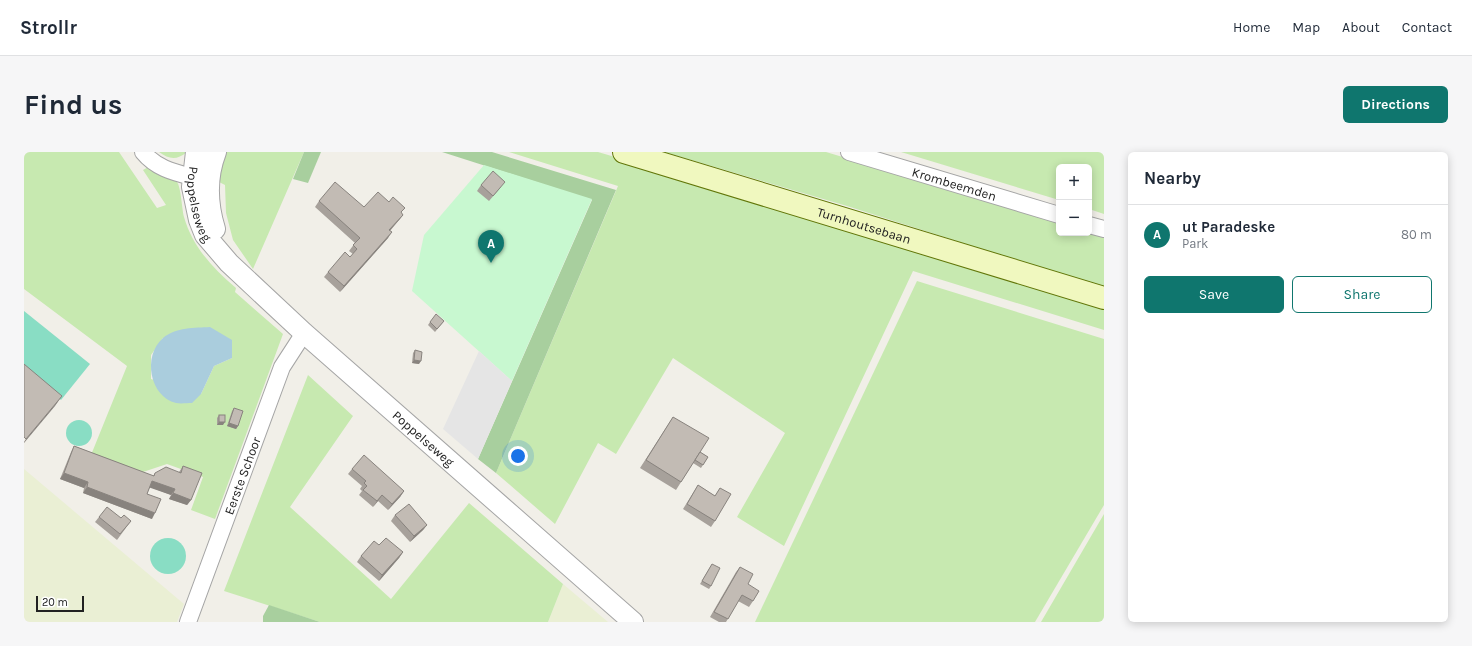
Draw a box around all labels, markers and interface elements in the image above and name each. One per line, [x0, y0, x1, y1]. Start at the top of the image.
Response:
text: Strollr [20, 17, 77, 39]
text: Home [1233, 19, 1270, 36]
text: Map [1292, 19, 1320, 36]
text: About [1342, 19, 1380, 36]
text: Contact [1402, 19, 1452, 36]
button: Directions [1343, 86, 1448, 123]
text: Find us [24, 88, 123, 121]
street label: Krombeemden [910, 164, 998, 204]
map controls [1056, 164, 1092, 236]
button: + [1056, 164, 1092, 200]
street label: Poppelseweg [184, 166, 215, 245]
text: Nearby [1144, 168, 1201, 188]
button: − [1056, 200, 1092, 236]
street label: Turnhoutsebaan [815, 204, 913, 247]
text: ut Paradeske [1182, 218, 1275, 236]
text: A [1153, 227, 1161, 242]
text: 80 m [1401, 227, 1432, 242]
pin: A [478, 230, 504, 263]
text: Park [1182, 236, 1208, 251]
button: Save [1144, 276, 1284, 313]
button: Share [1292, 276, 1432, 313]
street label: Poppelseweg [390, 408, 458, 470]
street label: Eerste Schoor [221, 435, 264, 517]
your location [508, 446, 528, 466]
scale bar [36, 594, 84, 613]
text: 20 m [42, 596, 68, 609]

